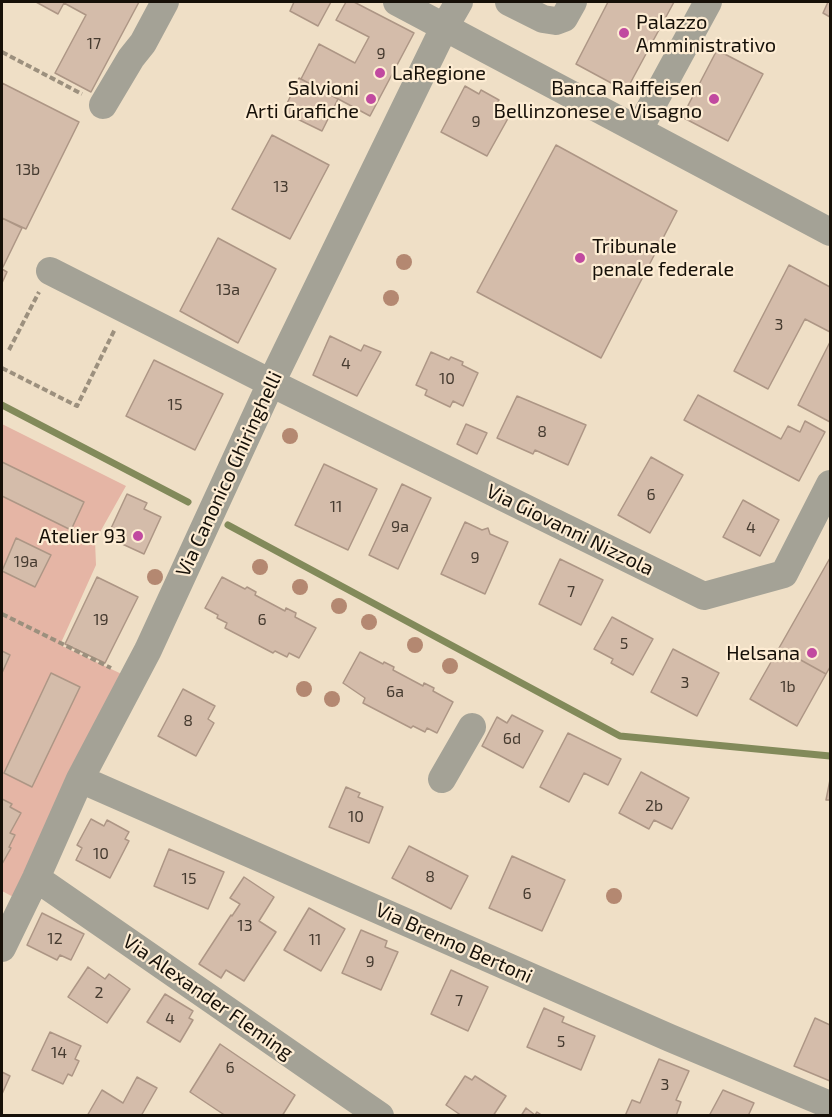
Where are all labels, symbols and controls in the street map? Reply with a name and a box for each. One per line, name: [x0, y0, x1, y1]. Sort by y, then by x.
place label: Palazzo Amministrativo: [636, 10, 776, 57]
marker: Palazzo Amministrativo: [617, 26, 631, 40]
house number: 17: [87, 34, 101, 54]
house number: 9: [376, 44, 386, 64]
place label: LaRegione: [392, 61, 486, 85]
marker: LaRegione: [373, 66, 387, 80]
place label: Salvioni Arti Grafiche: [246, 76, 359, 123]
place label: Banca Raiffeisen Bellinzonese e Visagno: [494, 76, 702, 123]
marker: Salvioni Arti Grafiche: [364, 92, 378, 106]
marker: Banca Raiffeisen Bellinzonese e Visagno: [707, 92, 721, 106]
house number: 9: [471, 112, 481, 132]
house number: 13b: [16, 160, 40, 180]
house number: 13: [273, 177, 289, 197]
place label: Tribunale penale federale: [592, 234, 734, 281]
marker: Tribunale penale federale: [573, 251, 587, 265]
house number: 13a: [216, 280, 240, 300]
house number: 3: [775, 315, 783, 335]
house number: 4: [341, 354, 351, 374]
street label: Via Canonico Ghiringhelli: [171, 367, 287, 581]
house number: 10: [439, 369, 455, 389]
house number: 15: [168, 395, 182, 415]
house number: 8: [537, 422, 547, 442]
street label: Via Giovanni Nizzola: [482, 479, 658, 581]
house number: 6: [646, 485, 656, 505]
house number: 11: [330, 497, 342, 517]
house number: 9a: [391, 517, 409, 537]
house number: 4: [746, 518, 756, 538]
place label: Atelier 93: [39, 524, 126, 548]
marker: Atelier 93: [131, 529, 145, 543]
house number: 9: [470, 548, 480, 568]
house number: 19a: [14, 552, 38, 572]
house number: 7: [567, 582, 575, 602]
house number: 19: [93, 610, 109, 630]
house number: 6: [257, 610, 267, 630]
house number: 5: [620, 634, 628, 654]
place label: Helsana: [726, 641, 800, 665]
marker: Helsana: [805, 646, 819, 660]
house number: 3: [681, 673, 689, 693]
house number: 1b: [780, 677, 796, 697]
house number: 6a: [386, 682, 404, 702]
house number: 8: [183, 711, 193, 731]
house number: 6d: [503, 729, 521, 749]
house number: 2b: [645, 796, 663, 816]
house number: 10: [348, 807, 364, 827]
house number: 10: [93, 844, 109, 864]
house number: 8: [425, 867, 435, 887]
house number: 15: [182, 869, 196, 889]
house number: 6: [522, 884, 532, 904]
street label: Via Brenno Bertoni: [372, 898, 536, 988]
house number: 13: [237, 916, 253, 936]
house number: 12: [47, 929, 63, 949]
street label: Via Alexander Fleming: [118, 929, 298, 1065]
house number: 11: [309, 930, 321, 950]
house number: 9: [365, 952, 375, 972]
house number: 2: [95, 983, 103, 1003]
house number: 7: [455, 991, 463, 1011]
house number: 4: [165, 1009, 175, 1029]
house number: 5: [557, 1032, 565, 1052]
house number: 14: [51, 1043, 67, 1063]
house number: 6: [225, 1058, 235, 1078]
house number: 3: [661, 1075, 669, 1095]

